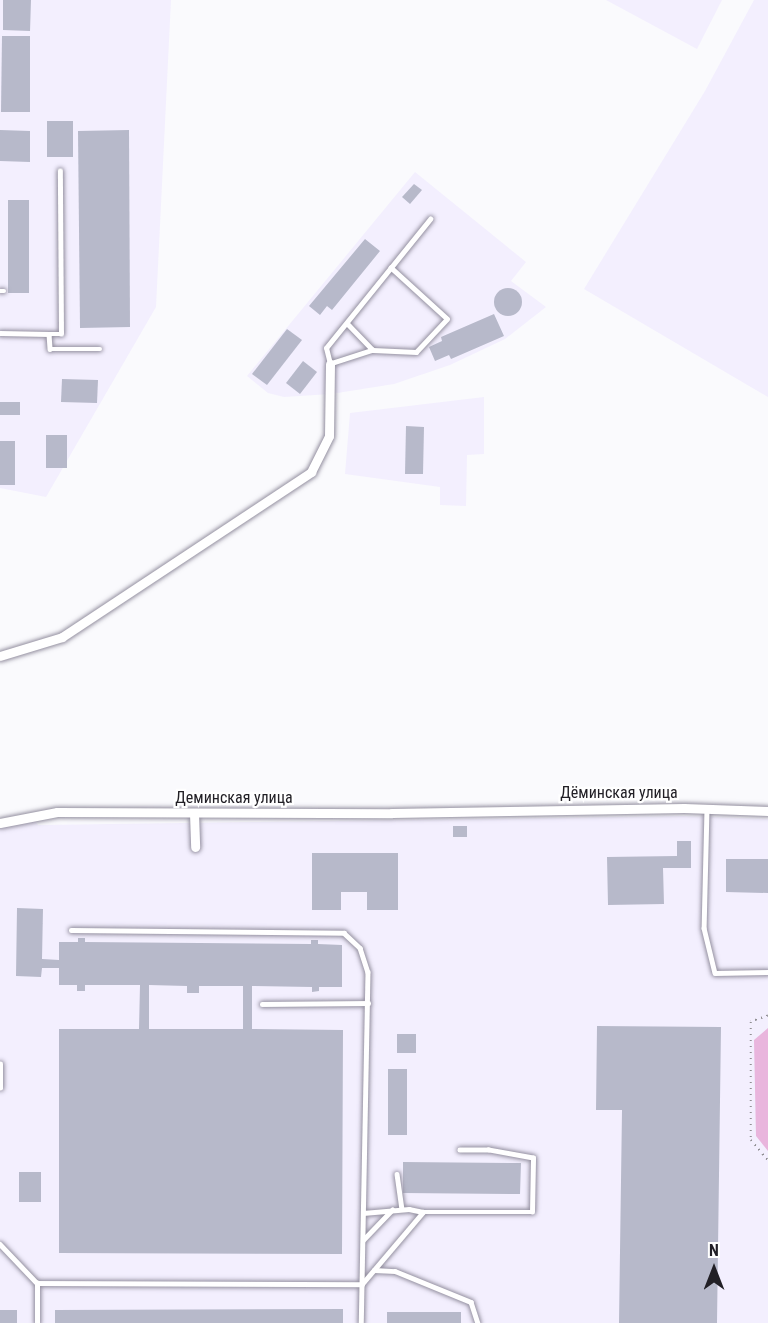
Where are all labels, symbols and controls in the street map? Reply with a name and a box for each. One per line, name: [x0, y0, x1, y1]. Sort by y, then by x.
street label: Дёминская улица: [560, 783, 678, 803]
street label: Деминская улица: [175, 788, 293, 808]
north arrow: [684, 1239, 744, 1299]
text: N: [709, 1241, 719, 1260]

